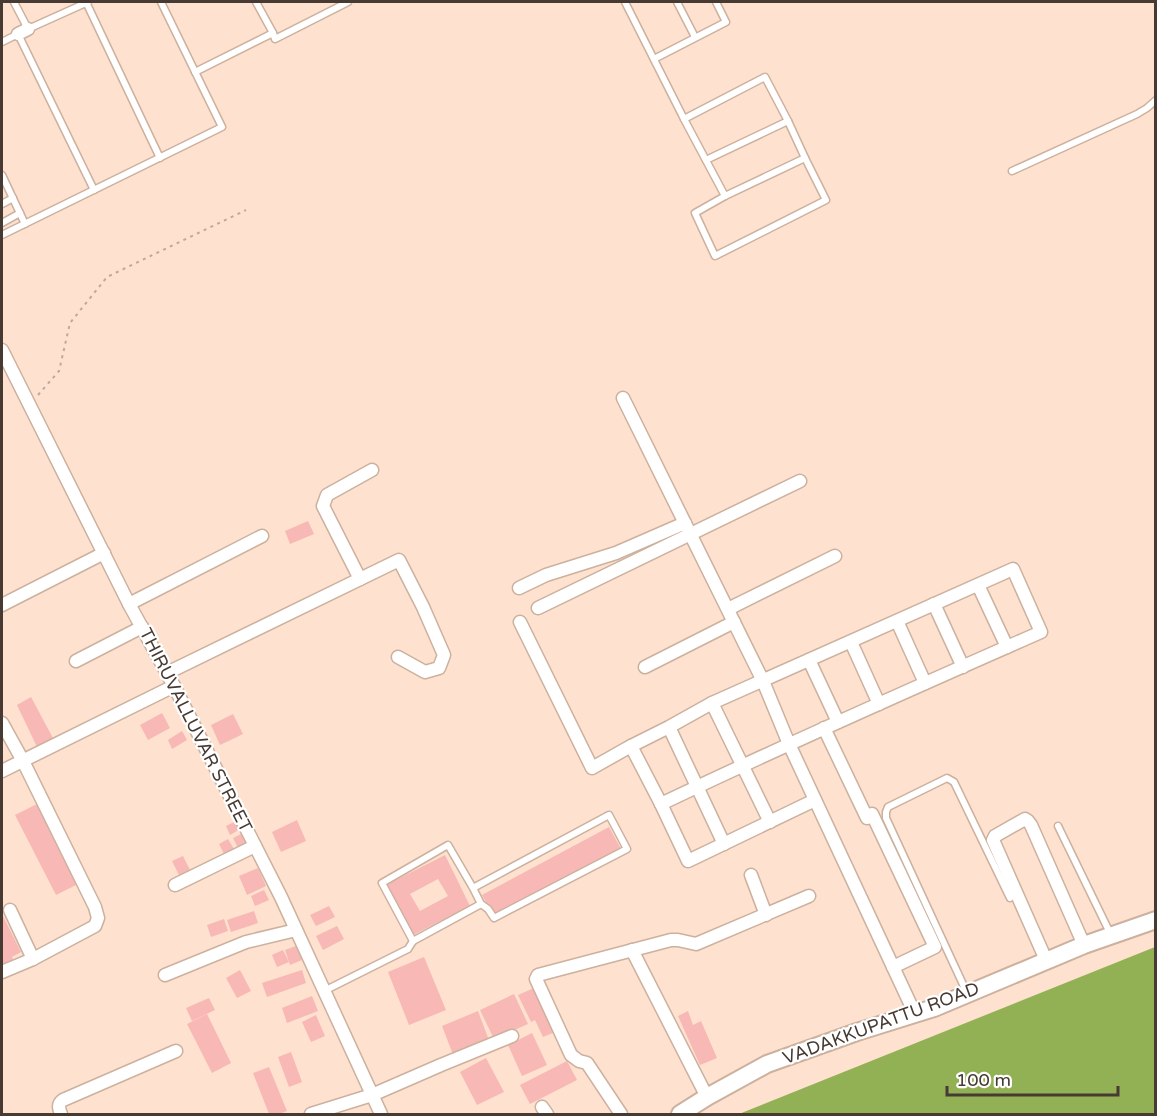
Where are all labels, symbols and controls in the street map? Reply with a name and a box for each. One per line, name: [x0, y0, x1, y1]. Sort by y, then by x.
street label: THIRUVALLUVAR STREET: [135, 624, 257, 836]
street label: VADAKKUPATTU ROAD: [780, 977, 982, 1069]
scale bar: [947, 1059, 1118, 1097]
text: 100 m: [956, 1069, 1011, 1091]

